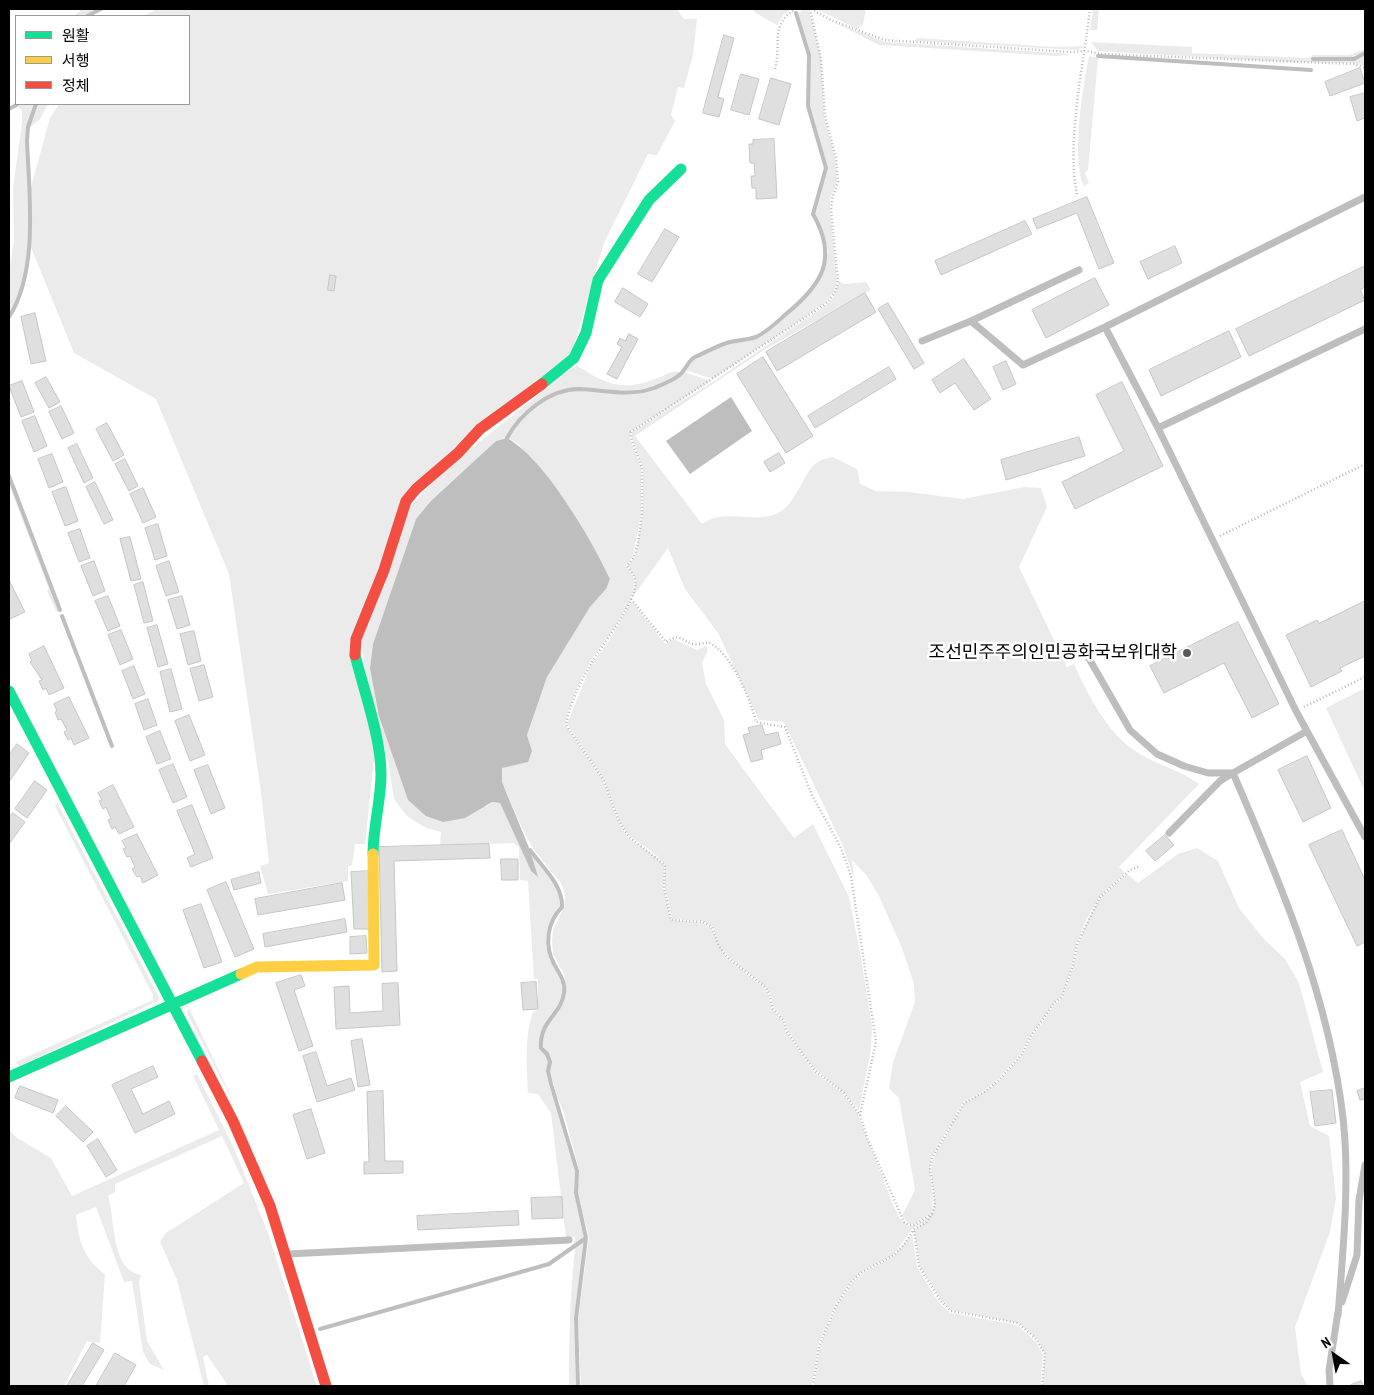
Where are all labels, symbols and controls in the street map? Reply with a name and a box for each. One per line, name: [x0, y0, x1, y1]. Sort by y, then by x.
legend: [15, 15, 190, 105]
text: 원활: [62, 26, 90, 45]
text: 서행: [62, 51, 90, 70]
text: 정체: [62, 76, 90, 95]
place label: 조선민주주의인민공화국보위대학: [929, 642, 1177, 664]
marker: 조선민주주의인민공화국보위대학: [1181, 647, 1193, 659]
north arrow: [1309, 1330, 1359, 1380]
text: N: [1318, 1333, 1334, 1352]

